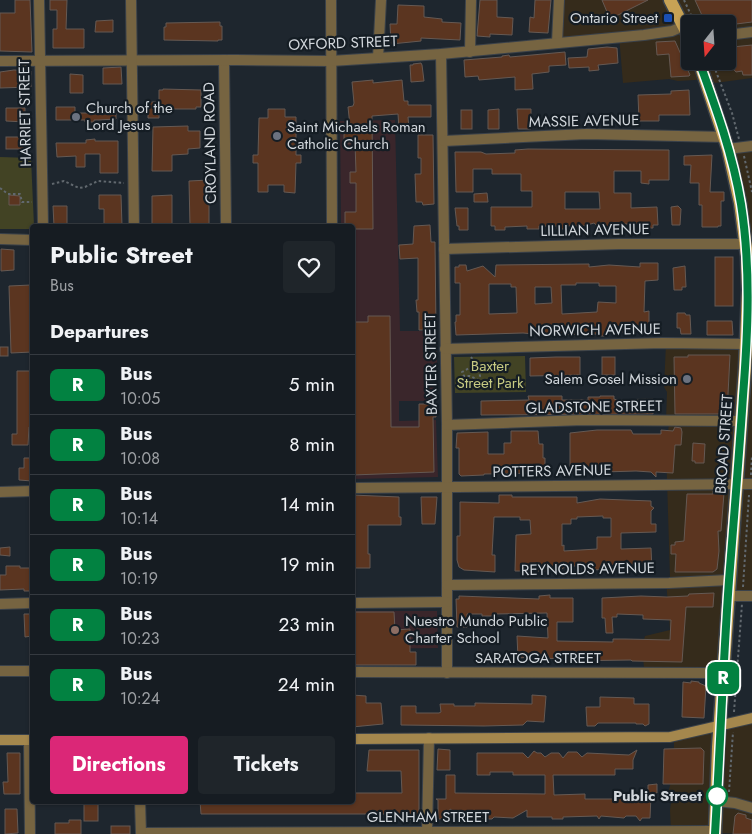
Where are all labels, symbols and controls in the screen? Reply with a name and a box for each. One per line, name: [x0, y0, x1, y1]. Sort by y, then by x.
place label: Ontario Street: [570, 7, 658, 29]
marker: Ontario Street: [662, 12, 674, 24]
north arrow: [681, 15, 736, 70]
map controls: [681, 15, 736, 70]
street label: OXFORD STREET: [288, 30, 398, 56]
street label: HARRIET STREET: [13, 59, 37, 167]
street label: CROYLAND ROAD: [198, 82, 222, 204]
place label: Church of the Lord Jesus: [86, 97, 173, 136]
street label: MASSIE AVENUE: [528, 109, 640, 133]
marker: Church of the Lord Jesus: [70, 111, 82, 123]
place label: Saint Michaels Roman Catholic Church: [287, 116, 426, 155]
marker: Saint Michaels Roman Catholic Church: [271, 130, 283, 142]
street label: LILLIAN AVENUE: [540, 218, 650, 242]
text: Public Street: [50, 237, 193, 272]
button: heart: [283, 241, 335, 293]
text: Bus: [50, 274, 74, 297]
street label: BAXTER STREET: [419, 313, 443, 415]
text: Departures: [50, 318, 149, 345]
street label: NORWICH AVENUE: [529, 318, 661, 342]
park label: Baxter Street Park: [456, 355, 524, 394]
text: Bus: [120, 360, 152, 387]
place label: Salem Gosel Mission: [545, 368, 677, 390]
text: 5 min: [289, 371, 335, 398]
text: R: [72, 372, 83, 398]
marker: Salem Gosel Mission: [681, 373, 693, 385]
text: 10:05: [120, 387, 160, 410]
street label: BROAD STREET: [710, 393, 738, 495]
street label: GLADSTONE STREET: [525, 395, 663, 419]
text: Bus: [120, 420, 152, 447]
text: 8 min: [289, 431, 335, 458]
text: R: [72, 432, 83, 458]
text: 10:08: [120, 447, 160, 470]
street label: POTTERS AVENUE: [492, 459, 612, 483]
text: Bus: [120, 480, 152, 507]
text: 14 min: [280, 491, 335, 518]
text: R: [72, 492, 83, 518]
text: 10:14: [120, 507, 158, 530]
text: Bus: [120, 540, 152, 567]
text: 19 min: [280, 551, 335, 578]
text: R: [72, 552, 83, 578]
street label: REYNOLDS AVENUE: [521, 557, 655, 581]
text: 10:19: [120, 567, 158, 590]
text: Bus: [120, 600, 152, 627]
place label: Nuestro Mundo Public Charter School: [405, 610, 548, 649]
text: 23 min: [278, 611, 335, 638]
text: R: [72, 612, 83, 638]
marker: Nuestro Mundo Public Charter School: [389, 624, 401, 636]
text: 10:23: [120, 627, 159, 650]
street label: SARATOGA STREET: [475, 647, 601, 669]
text: Bus: [120, 660, 152, 687]
line badge: R: [707, 662, 739, 694]
text: R: [717, 665, 729, 691]
text: 24 min: [278, 671, 335, 698]
text: R: [72, 672, 83, 698]
text: 10:24: [120, 687, 160, 710]
button: Directions: [50, 736, 188, 794]
button: Tickets: [198, 736, 335, 794]
place label: Public Street: [613, 785, 702, 807]
marker: Public Street: [706, 785, 728, 807]
street label: GLENHAM STREET: [367, 806, 489, 828]

